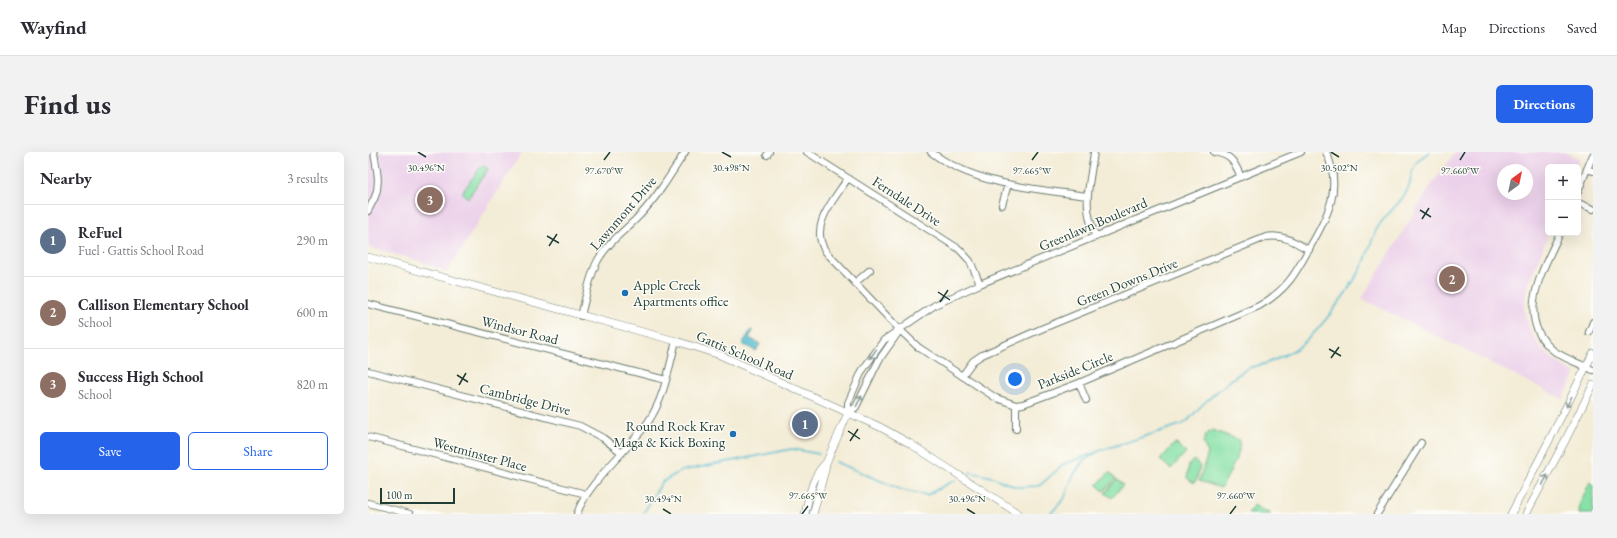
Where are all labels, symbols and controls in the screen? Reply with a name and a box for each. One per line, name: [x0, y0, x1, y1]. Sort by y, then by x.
text: Wayfind: [20, 15, 87, 40]
text: Map: [1441, 19, 1467, 37]
text: Directions: [1489, 19, 1545, 37]
text: Saved: [1567, 19, 1597, 37]
button: Directions: [1496, 85, 1593, 123]
text: Find us: [24, 86, 111, 122]
text: 30.496°N: [407, 161, 445, 174]
text: 30.498°N: [712, 161, 750, 174]
text: 30.502°N: [1320, 161, 1358, 174]
text: 97.670°W: [585, 164, 624, 177]
text: 97.665°W: [1013, 164, 1052, 177]
text: 97.660°W: [1441, 164, 1480, 177]
north arrow: [1497, 164, 1533, 200]
map controls: [1545, 164, 1581, 236]
button: +: [1545, 164, 1581, 200]
text: Nearby: [40, 167, 92, 189]
text: 3 results: [287, 170, 328, 187]
street label: Lawnmont Drive: [586, 172, 661, 254]
street label: Ferndale Drive: [869, 172, 945, 230]
pin: 3: [417, 185, 443, 215]
street label: Greenlawn Boulevard: [1036, 193, 1151, 255]
button: −: [1545, 200, 1581, 236]
text: ReFuel: [78, 223, 122, 242]
text: 1: [50, 232, 56, 249]
text: 290 m: [297, 232, 328, 249]
text: Fuel · Gattis School Road: [78, 242, 204, 259]
street label: Green Downs Drive: [1074, 253, 1181, 310]
pin: 2: [1439, 264, 1465, 294]
place label: Apple Creek Apartments office: [632, 276, 729, 310]
marker: Apple Creek Apartments office: [620, 288, 630, 298]
text: Callison Elementary School: [78, 295, 249, 314]
text: 2: [50, 304, 56, 321]
text: 600 m: [297, 304, 328, 321]
street label: Windsor Road: [480, 312, 561, 348]
text: School: [78, 314, 112, 331]
street label: Gattis School Road: [694, 326, 797, 384]
street label: Parkside Circle: [1035, 347, 1116, 393]
one-way arrow: [869, 348, 877, 359]
text: Success High School: [78, 367, 204, 386]
your location: [1005, 369, 1025, 389]
text: 3: [50, 376, 56, 393]
text: 820 m: [297, 376, 328, 393]
street label: Cambridge Drive: [478, 379, 573, 419]
text: School: [78, 386, 112, 403]
one-way arrow: [856, 395, 863, 407]
one-way arrow: [1565, 395, 1572, 407]
pin: 1: [792, 409, 818, 439]
place label: Round Rock Krav Maga & Kick Boxing: [614, 417, 726, 451]
marker: Round Rock Krav Maga & Kick Boxing: [728, 429, 738, 439]
button: Save: [40, 432, 180, 470]
button: Share: [188, 432, 328, 470]
street label: Westminster Place: [431, 433, 530, 475]
one-way arrow: [1542, 474, 1549, 486]
scale bar: [380, 486, 455, 505]
text: 100 m: [386, 488, 413, 502]
text: 97.665°W: [789, 489, 828, 502]
text: 97.660°W: [1217, 489, 1256, 502]
text: 30.494°N: [644, 492, 682, 505]
text: 30.496°N: [948, 492, 986, 505]

